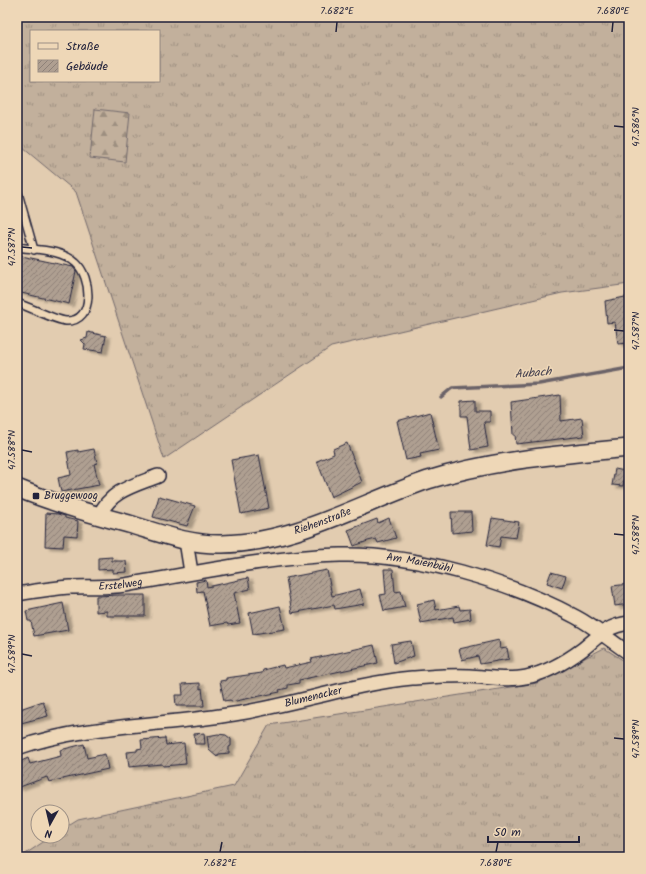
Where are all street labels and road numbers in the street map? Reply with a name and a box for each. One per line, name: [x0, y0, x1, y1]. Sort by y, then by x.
street label: Riehenstraße: [292, 503, 354, 540]
street label: Am Maienbühl: [385, 548, 455, 578]
street label: Erstelweg: [98, 573, 144, 596]
street label: Blumenacker: [283, 681, 345, 713]

